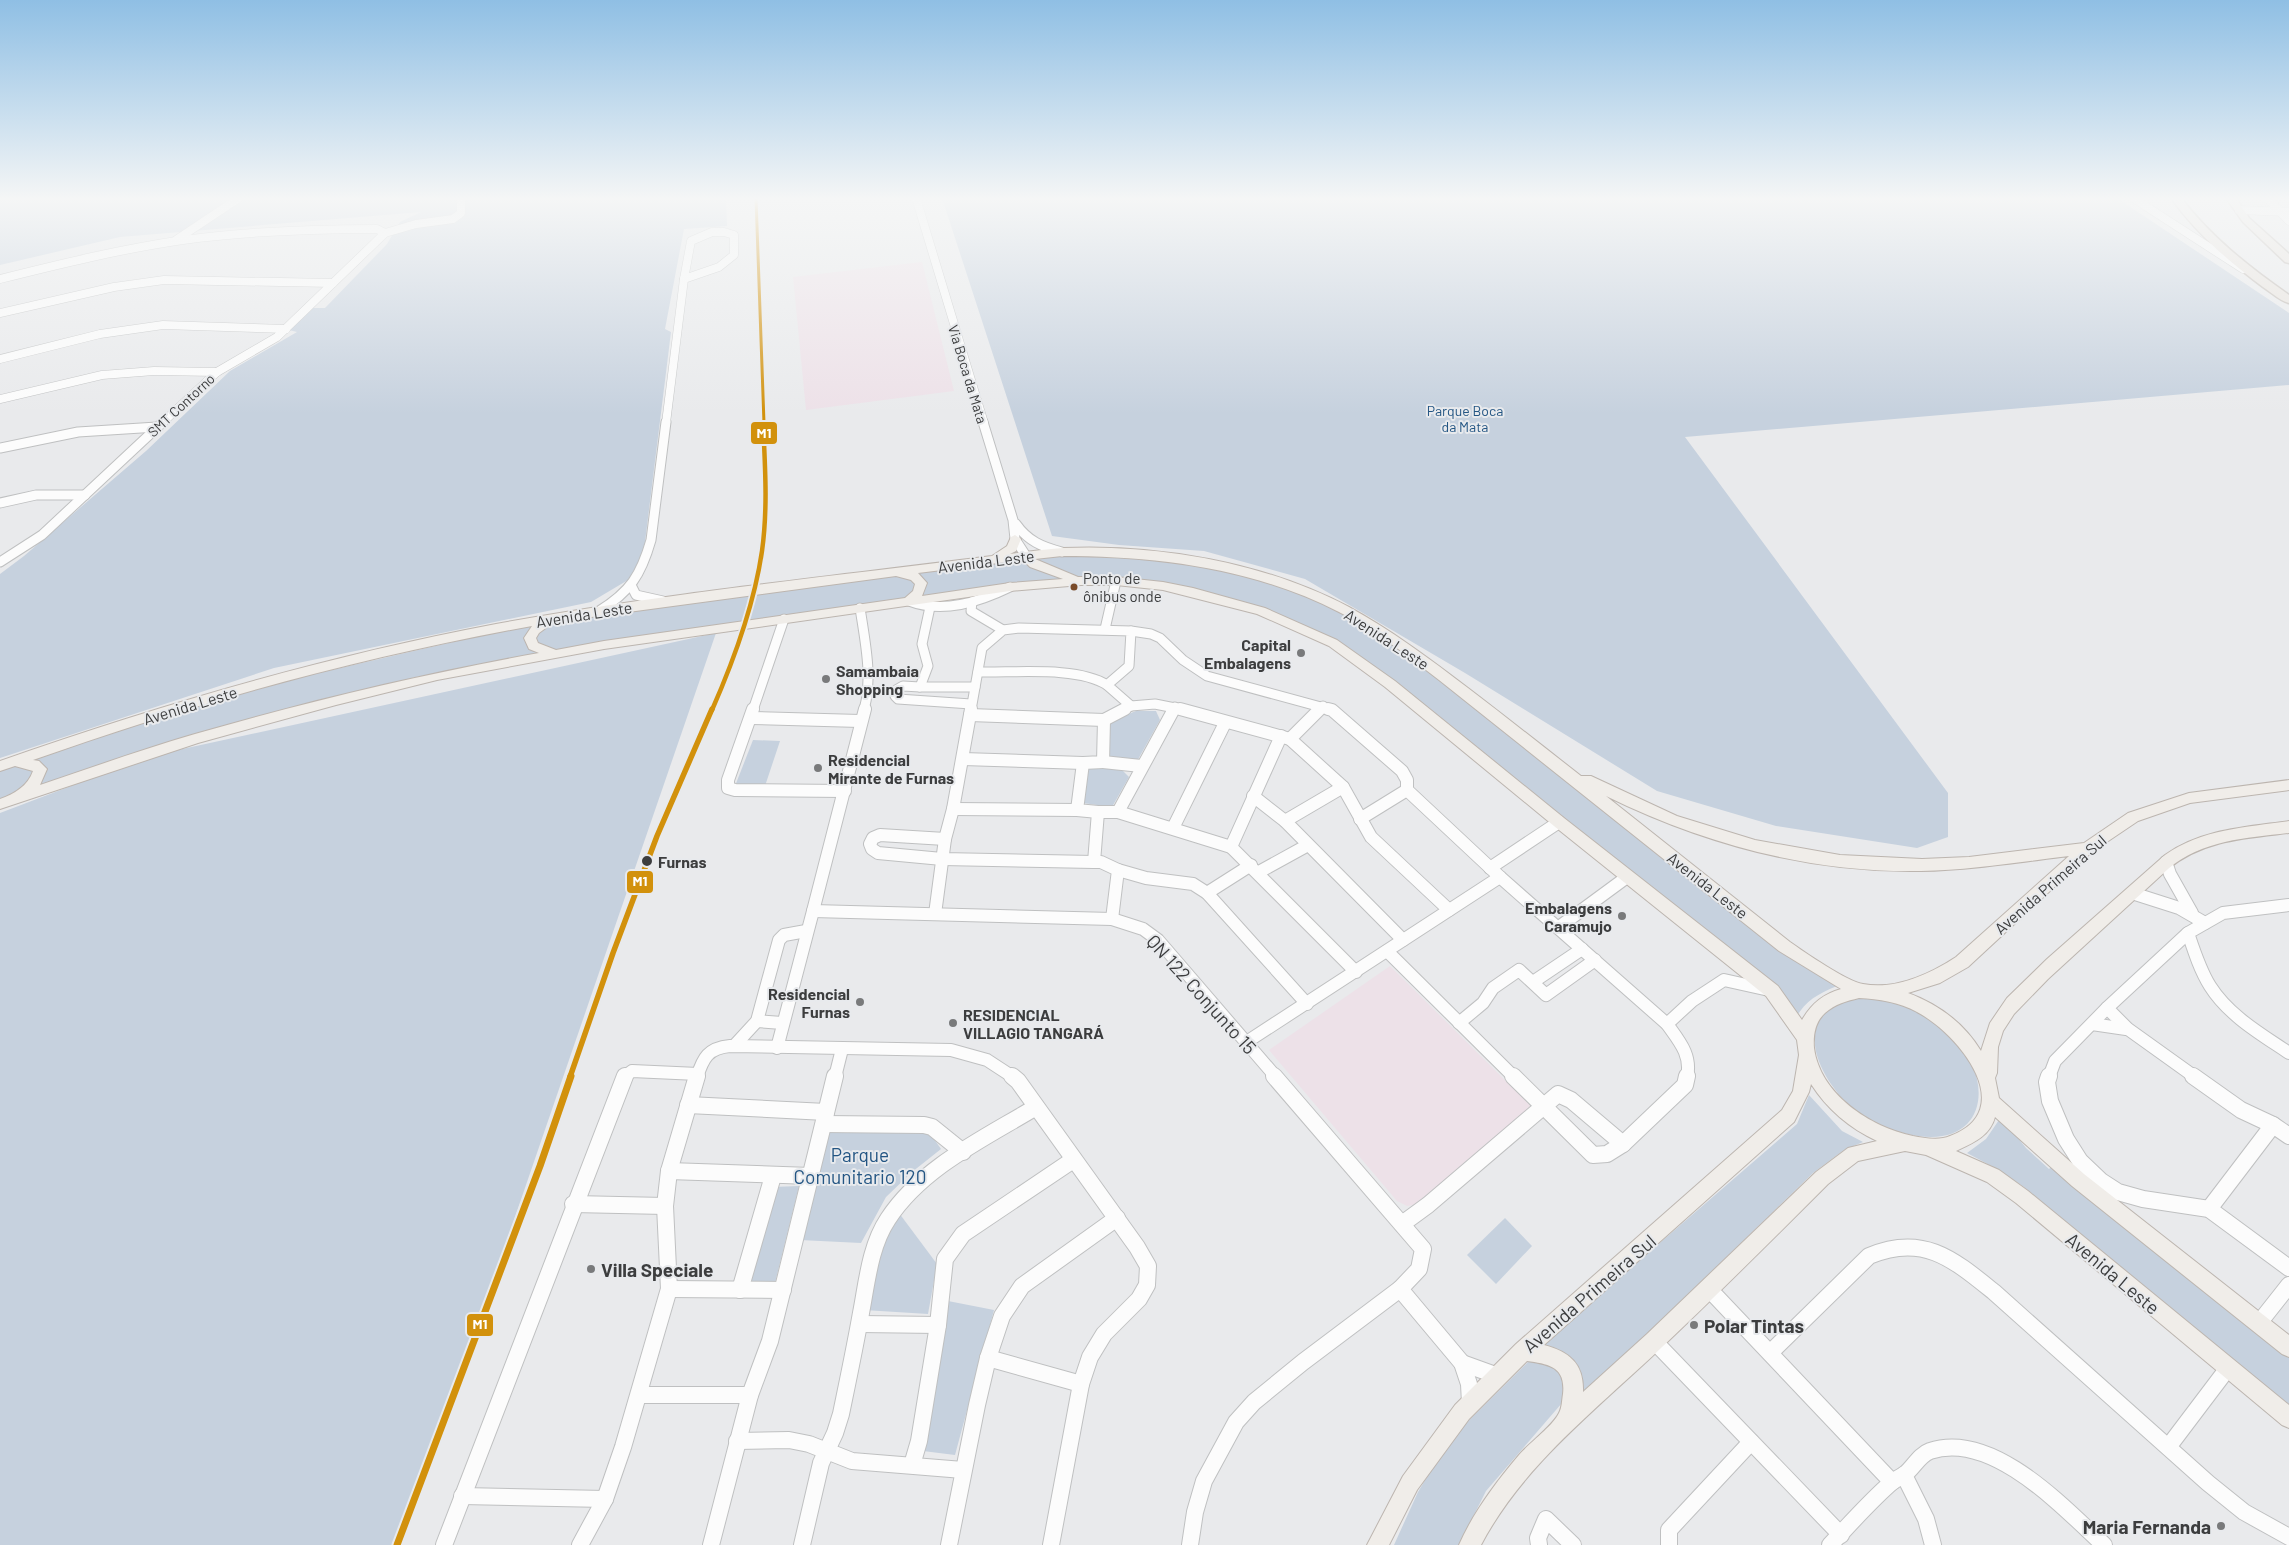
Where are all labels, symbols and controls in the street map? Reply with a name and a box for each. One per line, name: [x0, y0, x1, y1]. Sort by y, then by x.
street label: Via Boca da Mata: [945, 323, 991, 425]
street label: SMT Contorno: [144, 370, 218, 440]
park label: Parque Boca da Mata: [1427, 402, 1503, 435]
line badge: M1: [750, 421, 778, 445]
text: M1: [757, 424, 772, 441]
street label: Avenida Leste: [937, 546, 1035, 576]
place label: Ponto de ônibus onde: [1083, 569, 1162, 605]
marker: Ponto de ônibus onde: [1069, 582, 1079, 592]
street label: Avenida Leste: [535, 597, 633, 631]
street label: Avenida Leste: [1341, 605, 1433, 673]
place label: Capital Embalagens: [1204, 635, 1291, 672]
marker: Capital Embalagens: [1295, 647, 1307, 659]
place label: Samambaia Shopping: [836, 661, 919, 698]
marker: Samambaia Shopping: [820, 673, 832, 685]
street label: Avenida Leste: [141, 682, 239, 728]
place label: Residencial Mirante de Furnas: [828, 750, 954, 787]
marker: Residencial Mirante de Furnas: [812, 762, 824, 774]
street label: Avenida Primeira Sul: [1990, 830, 2110, 938]
street label: Avenida Leste: [1664, 848, 1752, 922]
place label: Furnas: [658, 852, 706, 871]
marker: Furnas: [640, 854, 654, 868]
line badge: M1: [626, 870, 654, 894]
text: M1: [633, 872, 648, 889]
place label: Embalagens Caramujo: [1525, 898, 1612, 935]
marker: Embalagens Caramujo: [1616, 910, 1628, 922]
street label: QN 122 Conjunto 15: [1142, 930, 1262, 1058]
place label: Residencial Furnas: [768, 984, 850, 1021]
marker: Residencial Furnas: [854, 996, 866, 1008]
place label: RESIDENCIAL VILLAGIO TANGARÁ: [963, 1005, 1104, 1042]
marker: RESIDENCIAL VILLAGIO TANGARÁ: [947, 1017, 959, 1029]
park label: Parque Comunitario 120: [794, 1143, 926, 1188]
street label: Avenida Leste: [2061, 1227, 2165, 1319]
street label: Avenida Primeira Sul: [1518, 1229, 1660, 1357]
place label: Villa Speciale: [601, 1258, 713, 1281]
marker: Villa Speciale: [585, 1263, 597, 1275]
line badge: M1: [466, 1313, 494, 1337]
place label: Polar Tintas: [1704, 1314, 1804, 1337]
text: M1: [473, 1315, 488, 1332]
marker: Polar Tintas: [1688, 1319, 1700, 1331]
place label: Maria Fernanda: [2083, 1515, 2211, 1538]
marker: Maria Fernanda: [2215, 1520, 2227, 1532]

